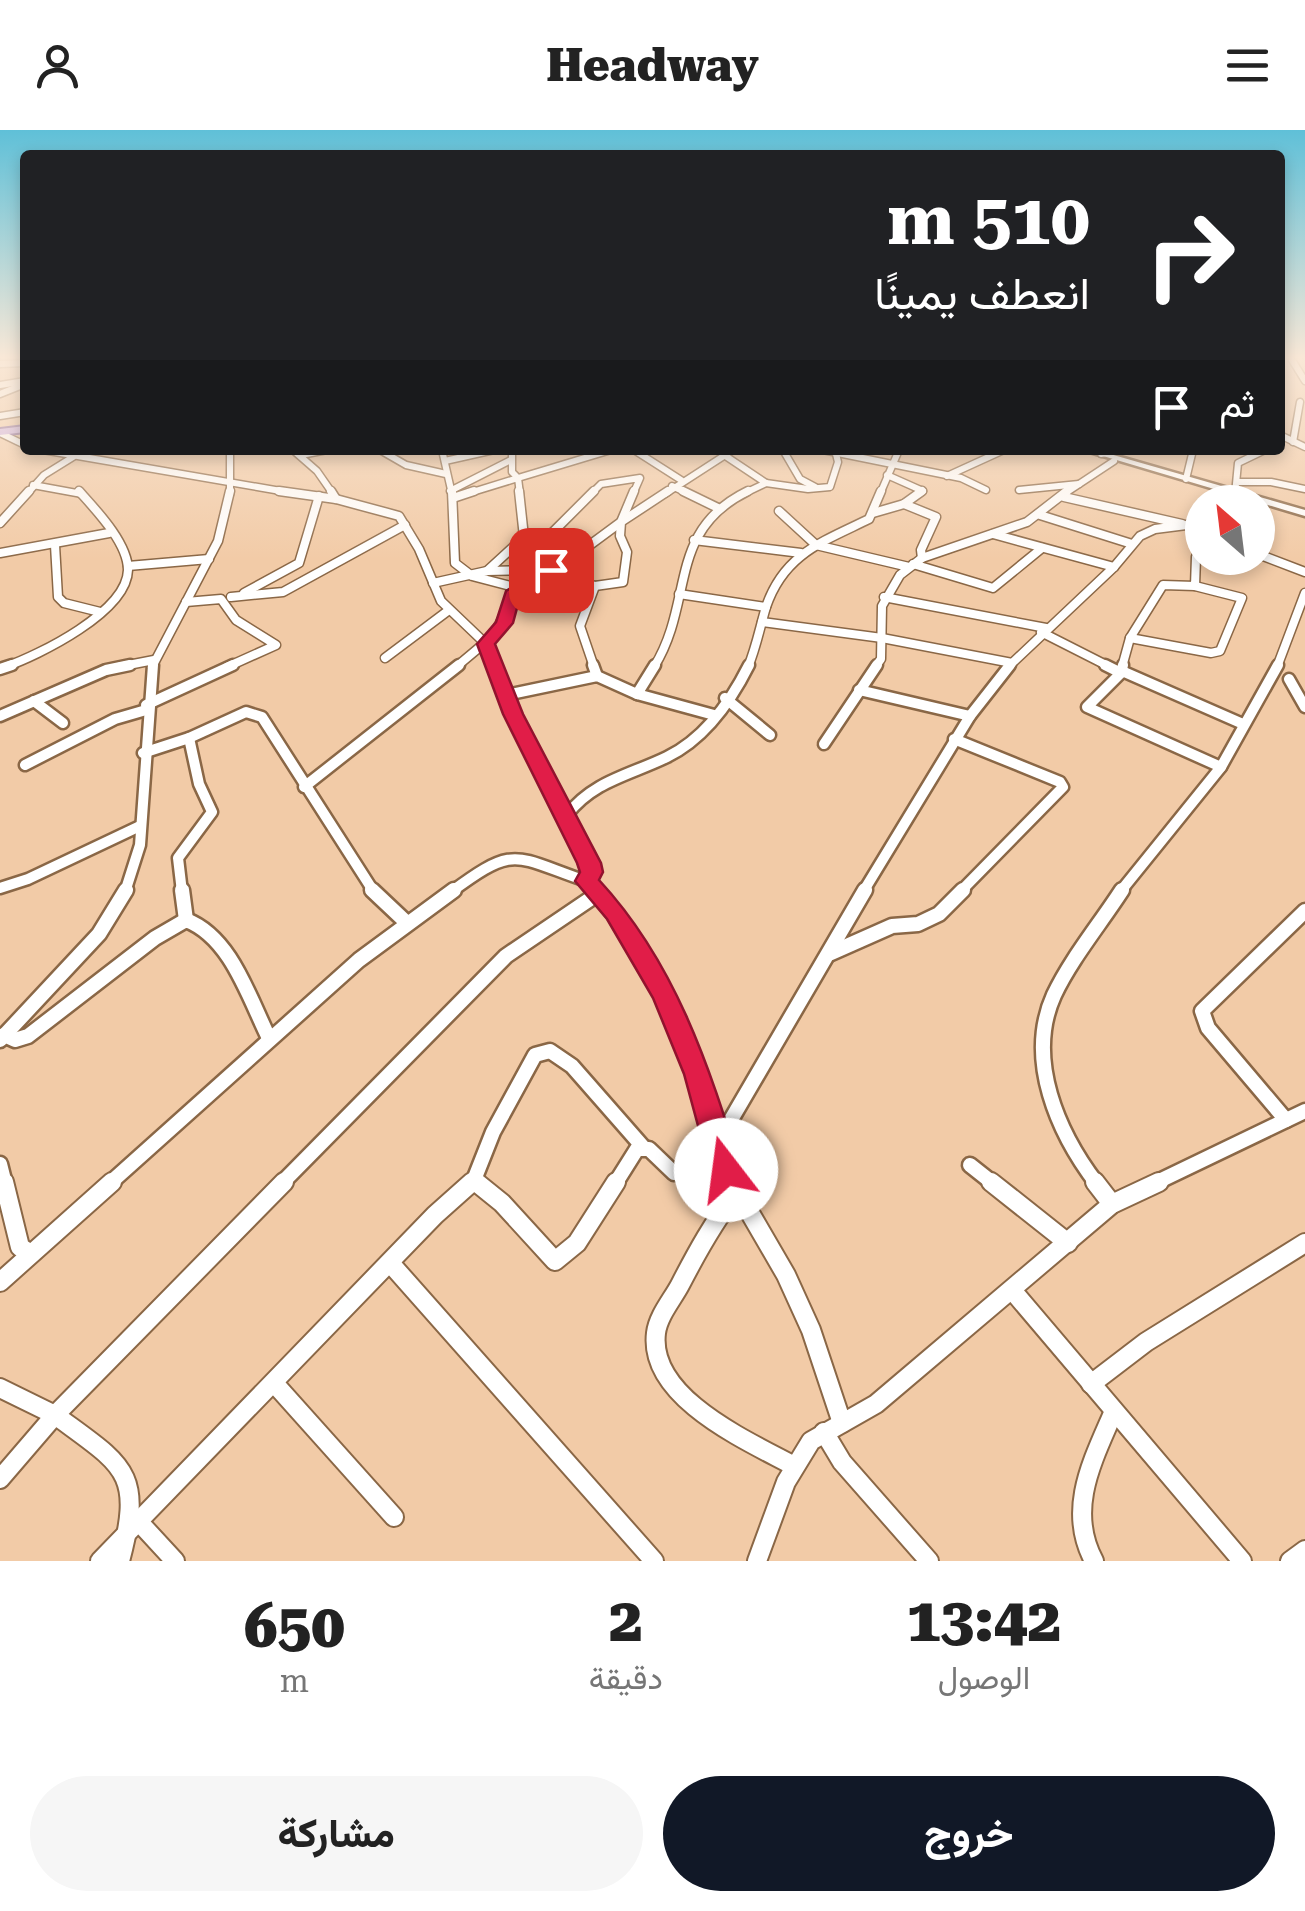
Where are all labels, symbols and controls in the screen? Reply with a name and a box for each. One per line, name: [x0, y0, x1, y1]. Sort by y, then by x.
icon: person: [30, 38, 85, 93]
icon: menu: [1220, 38, 1275, 93]
text: Headway: [546, 39, 759, 92]
text: 510 m: [887, 179, 1090, 261]
icon: right: [1125, 190, 1255, 320]
text: انعطف يمينًا: [874, 267, 1090, 320]
icon: arrive: [1144, 380, 1199, 435]
text: ثم: [1219, 382, 1255, 426]
north arrow: [1185, 485, 1275, 575]
map controls: [1185, 485, 1275, 575]
pin: [509, 528, 594, 613]
icon: arrive: [524, 543, 579, 598]
position arrow: [674, 1118, 778, 1222]
text: 2: [609, 1585, 643, 1656]
text: 13:42: [907, 1585, 1061, 1656]
text: 650: [244, 1591, 345, 1662]
text: دقيقة: [589, 1659, 663, 1697]
text: الوصول: [938, 1659, 1030, 1697]
text: m: [280, 1662, 309, 1700]
button: مشاركة: [30, 1776, 643, 1891]
button: خروج: [663, 1776, 1275, 1891]

